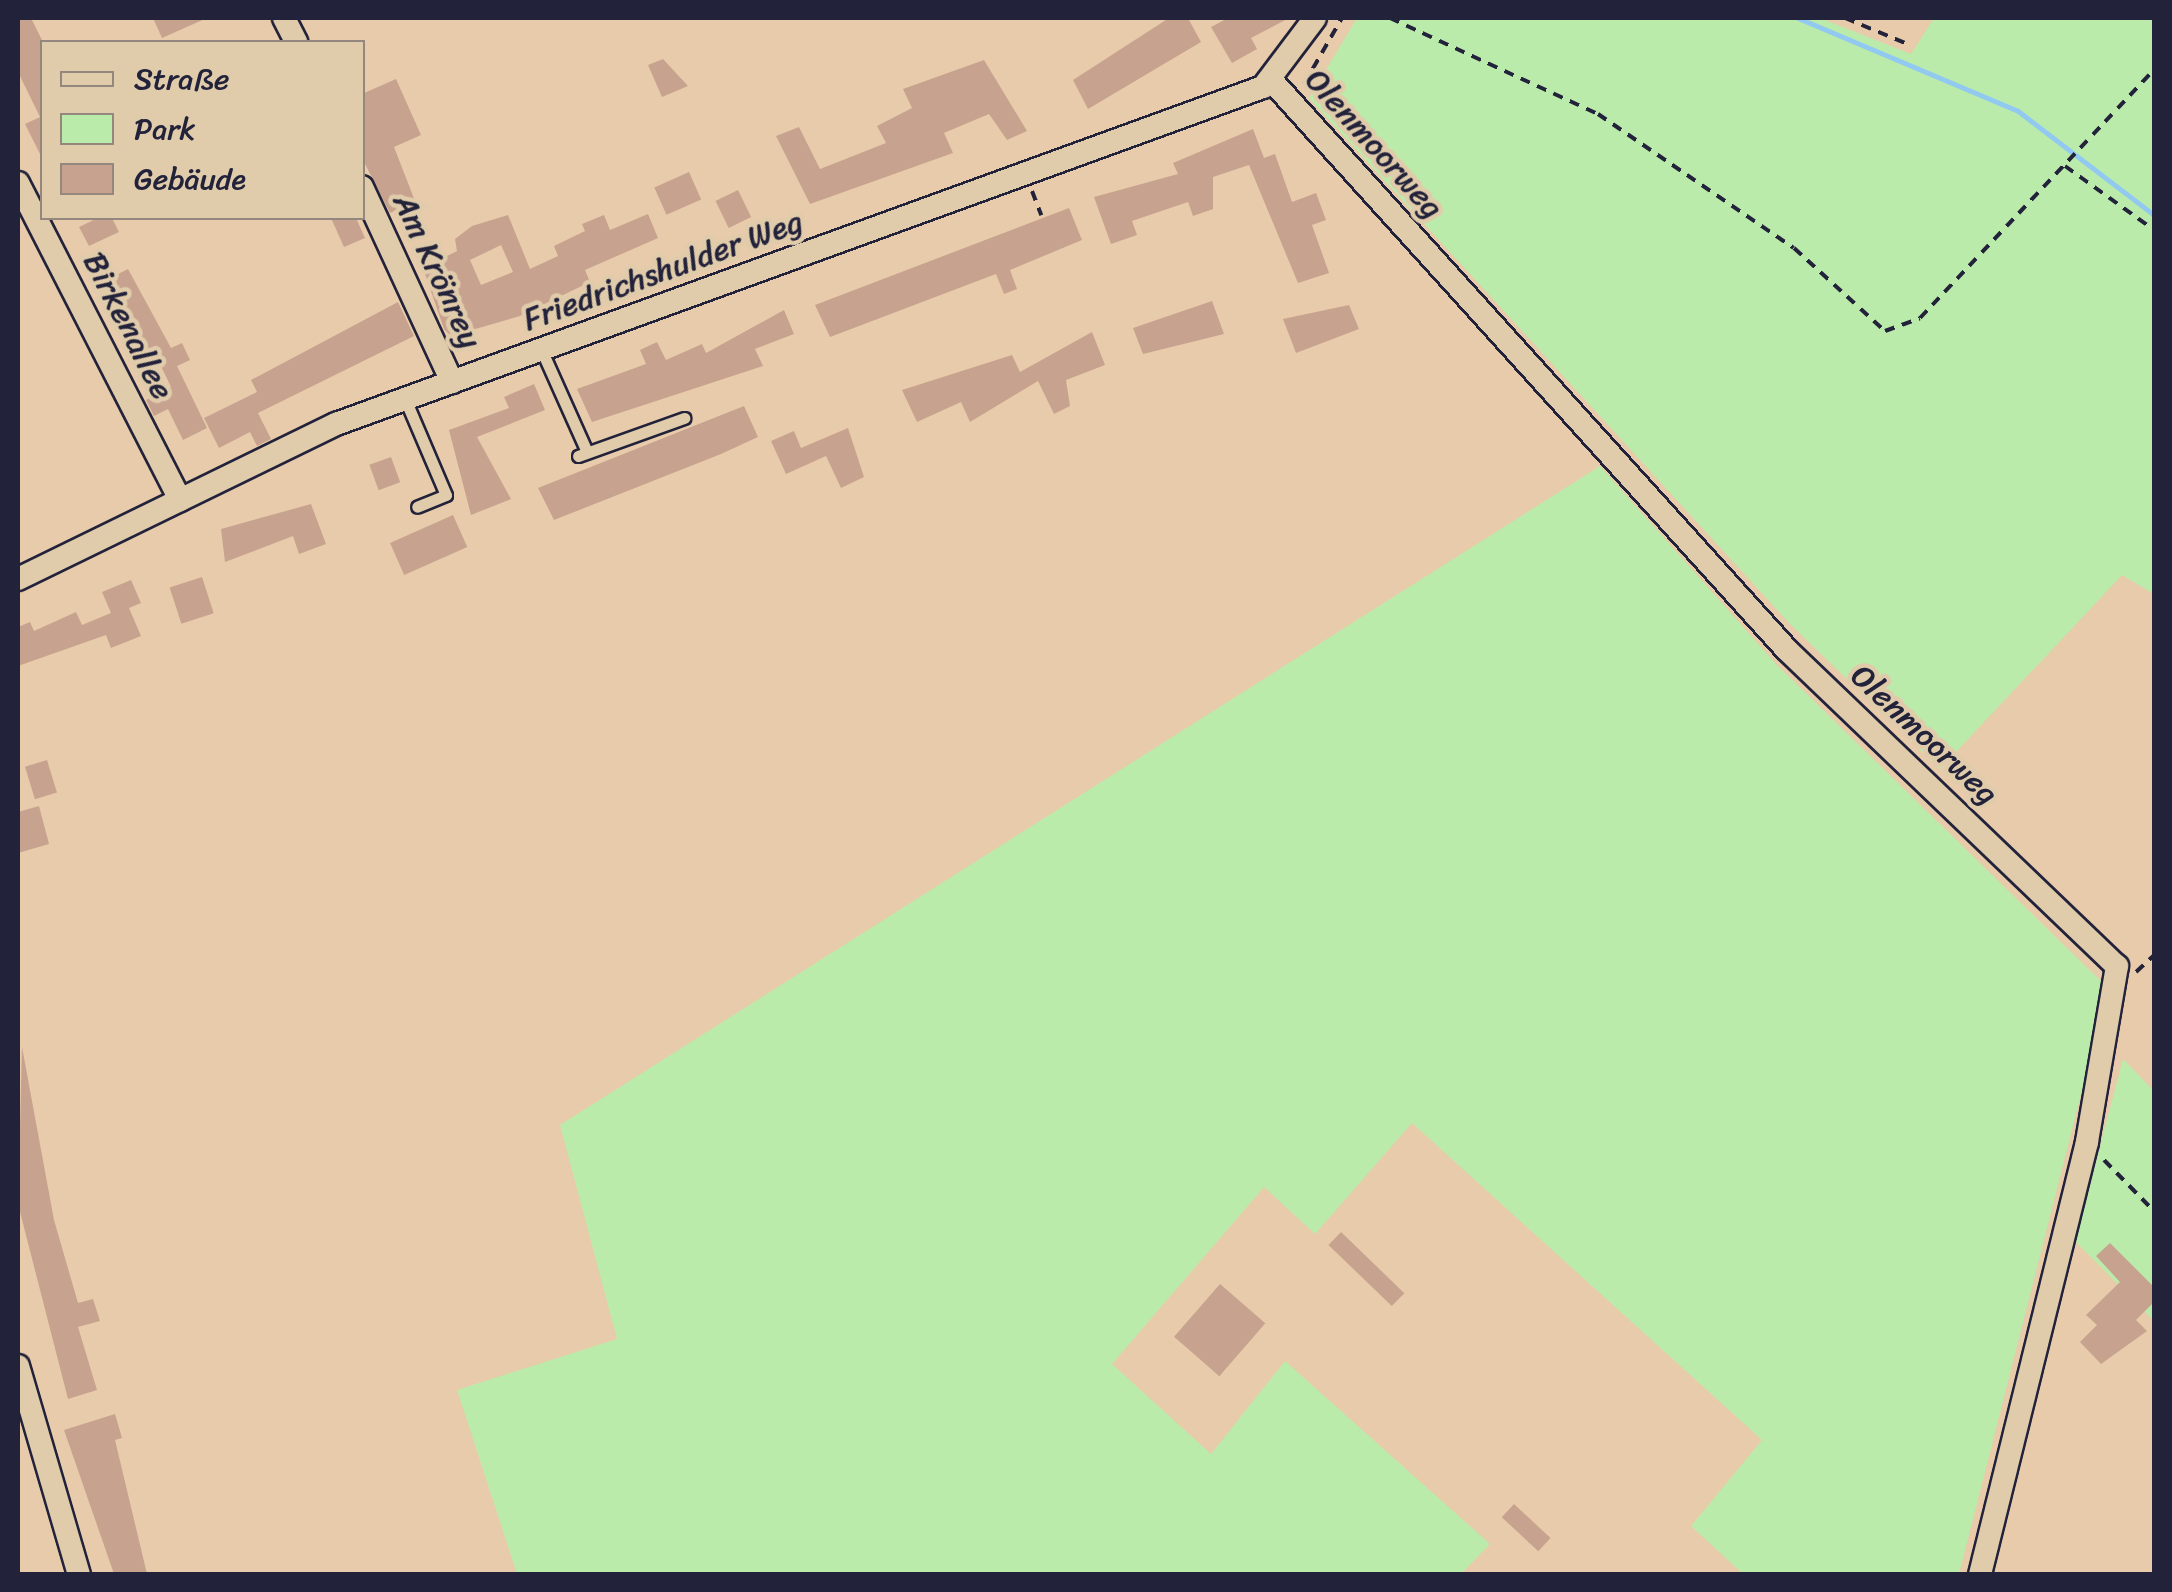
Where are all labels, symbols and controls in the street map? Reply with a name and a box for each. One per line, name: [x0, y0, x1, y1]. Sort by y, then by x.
legend: [40, 40, 365, 220]
text: Straße: [134, 52, 229, 106]
street label: Olenmoorweg: [1297, 61, 1451, 227]
text: Park: [134, 102, 196, 156]
text: Gebäude: [134, 152, 246, 206]
street label: Am Krönrey: [384, 188, 490, 354]
street label: Friedrichshulder Weg: [518, 202, 808, 340]
street label: Birkenallee: [75, 246, 181, 406]
street label: Olenmoorweg: [1842, 657, 2006, 813]

